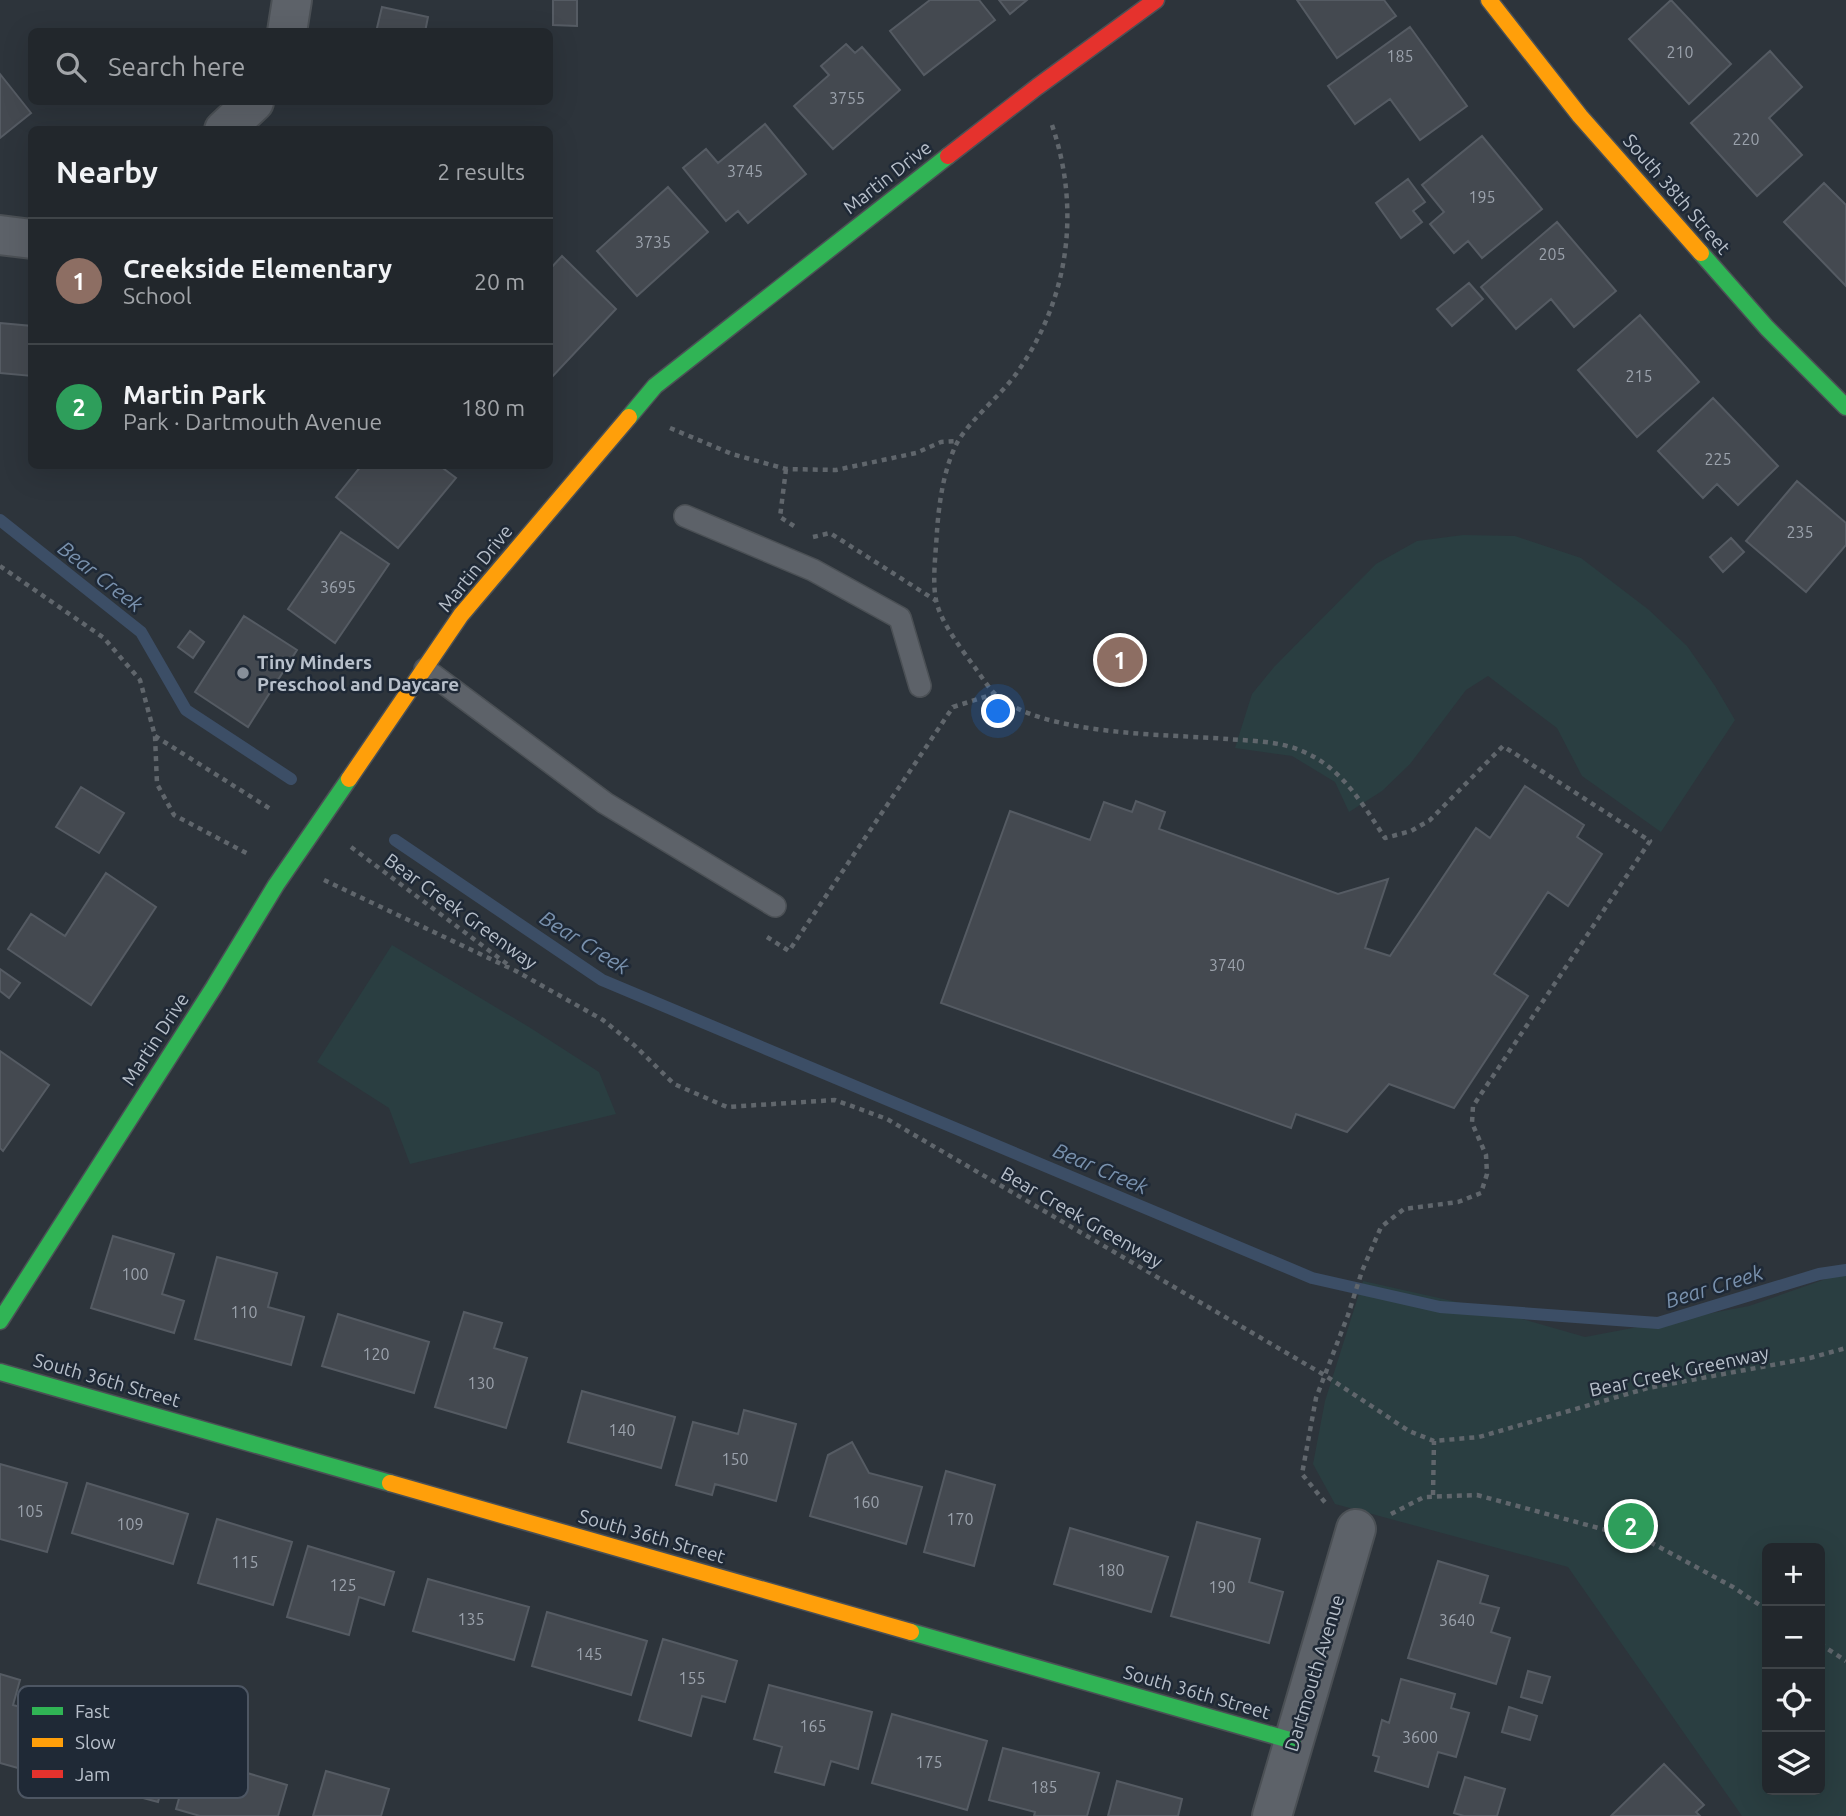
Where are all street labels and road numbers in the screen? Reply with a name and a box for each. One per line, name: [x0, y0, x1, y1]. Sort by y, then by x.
street label: South 38th Street: [1619, 130, 1735, 259]
street label: Martin Drive: [839, 136, 935, 218]
street label: Martin Drive: [433, 520, 517, 616]
street label: Bear Creek Greenway: [381, 848, 541, 974]
street label: Martin Drive: [117, 989, 193, 1089]
street label: Bear Creek Greenway: [997, 1162, 1167, 1272]
street label: Bear Creek Greenway: [1587, 1341, 1771, 1401]
street label: South 36th Street: [31, 1349, 183, 1412]
street label: South 36th Street: [576, 1505, 728, 1568]
street label: Dartmouth Avenue: [1280, 1592, 1348, 1754]
street label: South 36th Street: [1121, 1661, 1273, 1724]

